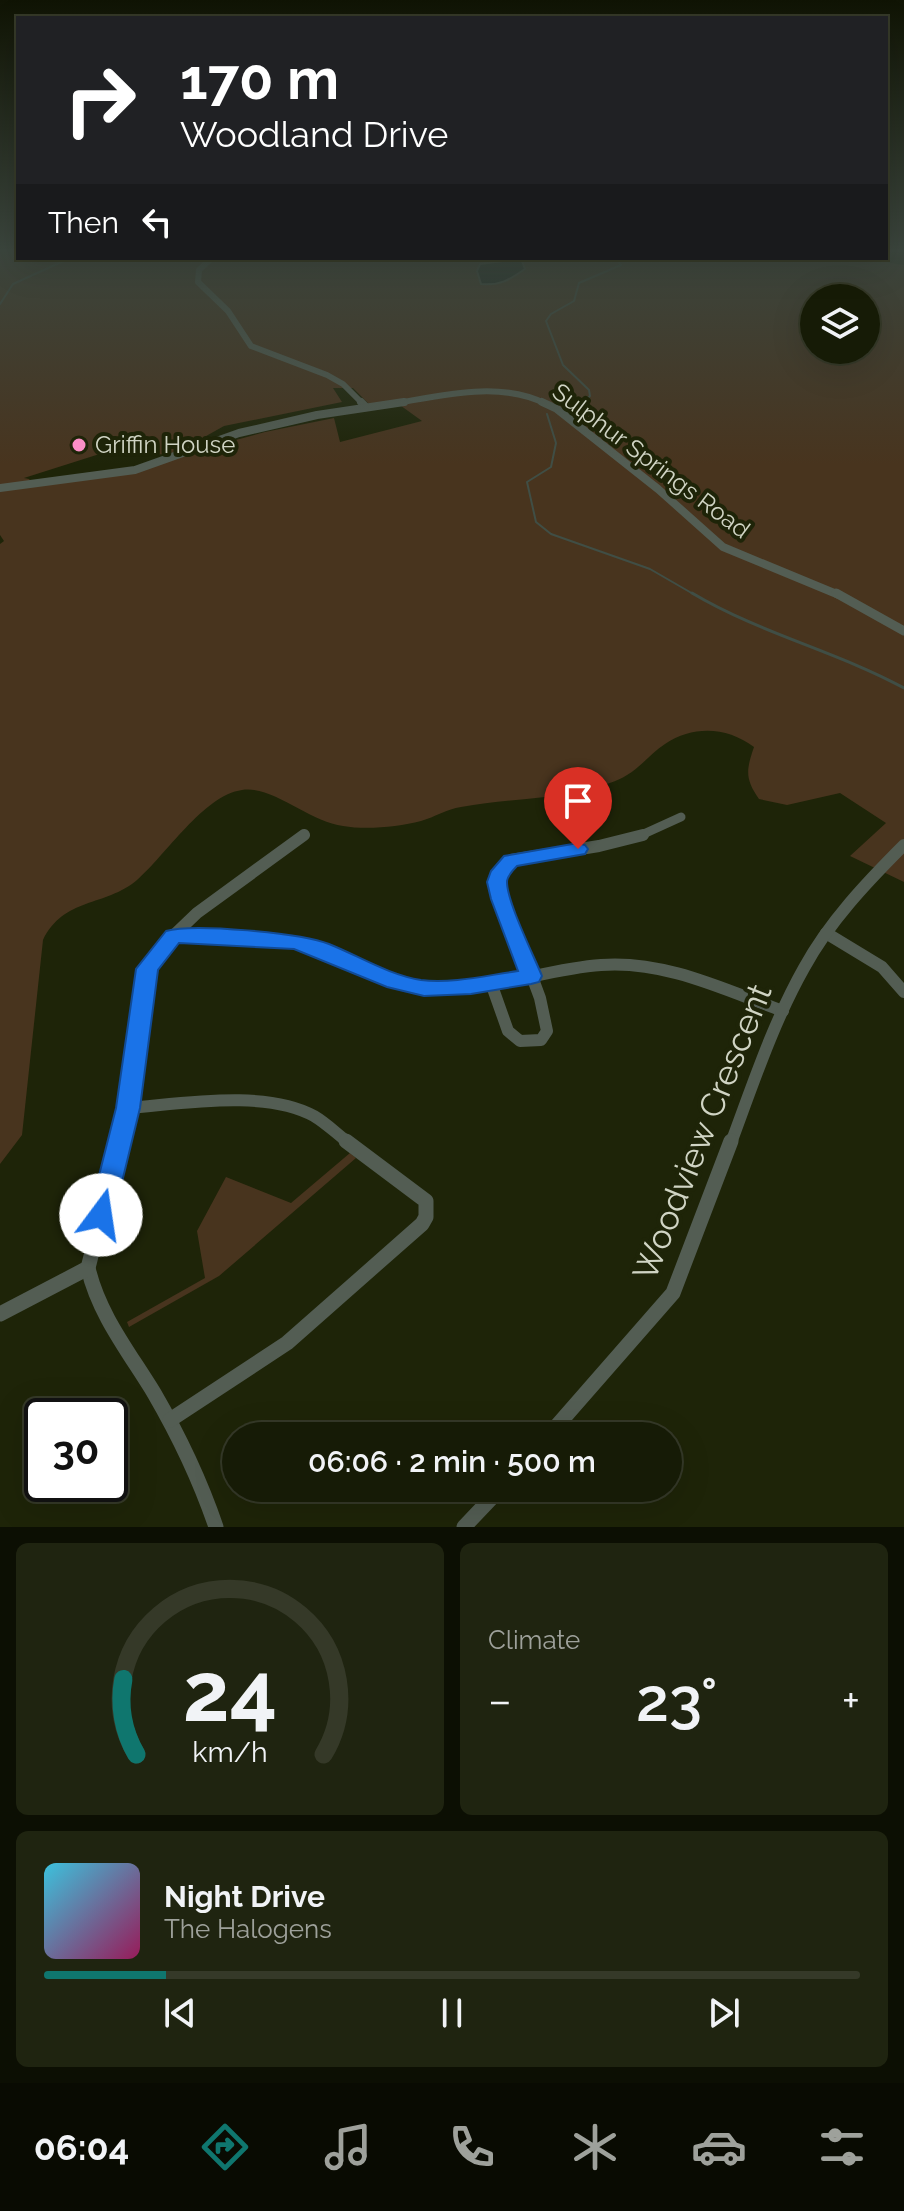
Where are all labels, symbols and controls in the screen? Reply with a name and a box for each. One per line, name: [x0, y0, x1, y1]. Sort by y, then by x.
text: 170 m: [180, 46, 339, 112]
icon: right: [48, 48, 152, 152]
text: Woodland Drive: [180, 113, 448, 155]
icon: left: [135, 200, 179, 244]
text: Then: [48, 205, 119, 240]
map controls: [800, 284, 880, 364]
button: layers: [800, 284, 880, 364]
street label: Sulphur Springs Road: [547, 377, 756, 544]
place label: Griffin House: [95, 430, 235, 459]
marker: Griffin House: [70, 436, 88, 454]
pin: [544, 767, 612, 849]
icon: arrive: [556, 779, 600, 823]
street label: Woodview Crescent: [624, 978, 780, 1286]
position arrow: [59, 1173, 143, 1257]
speed limit sign: 30: [24, 1398, 128, 1502]
text: 06:06 · 2 min · 500 m: [308, 1444, 596, 1479]
text: Climate: [488, 1625, 580, 1655]
text: 24: [183, 1643, 277, 1740]
text: 23°: [636, 1665, 717, 1735]
text: −: [488, 1675, 512, 1726]
text: +: [842, 1675, 860, 1726]
text: km/h: [192, 1735, 268, 1769]
text: Night Drive: [164, 1879, 325, 1914]
text: The Halogens: [164, 1914, 332, 1944]
icon: previous: [158, 1991, 202, 2035]
icon: pause: [430, 1991, 474, 2035]
icon: next: [702, 1991, 746, 2035]
icon: directions: [197, 2119, 253, 2175]
icon: music: [320, 2119, 376, 2175]
icon: phone: [444, 2119, 500, 2175]
icon: climate: [567, 2119, 623, 2175]
icon: car: [691, 2119, 747, 2175]
icon: filters: [814, 2119, 870, 2175]
text: 06:04: [34, 2126, 129, 2168]

